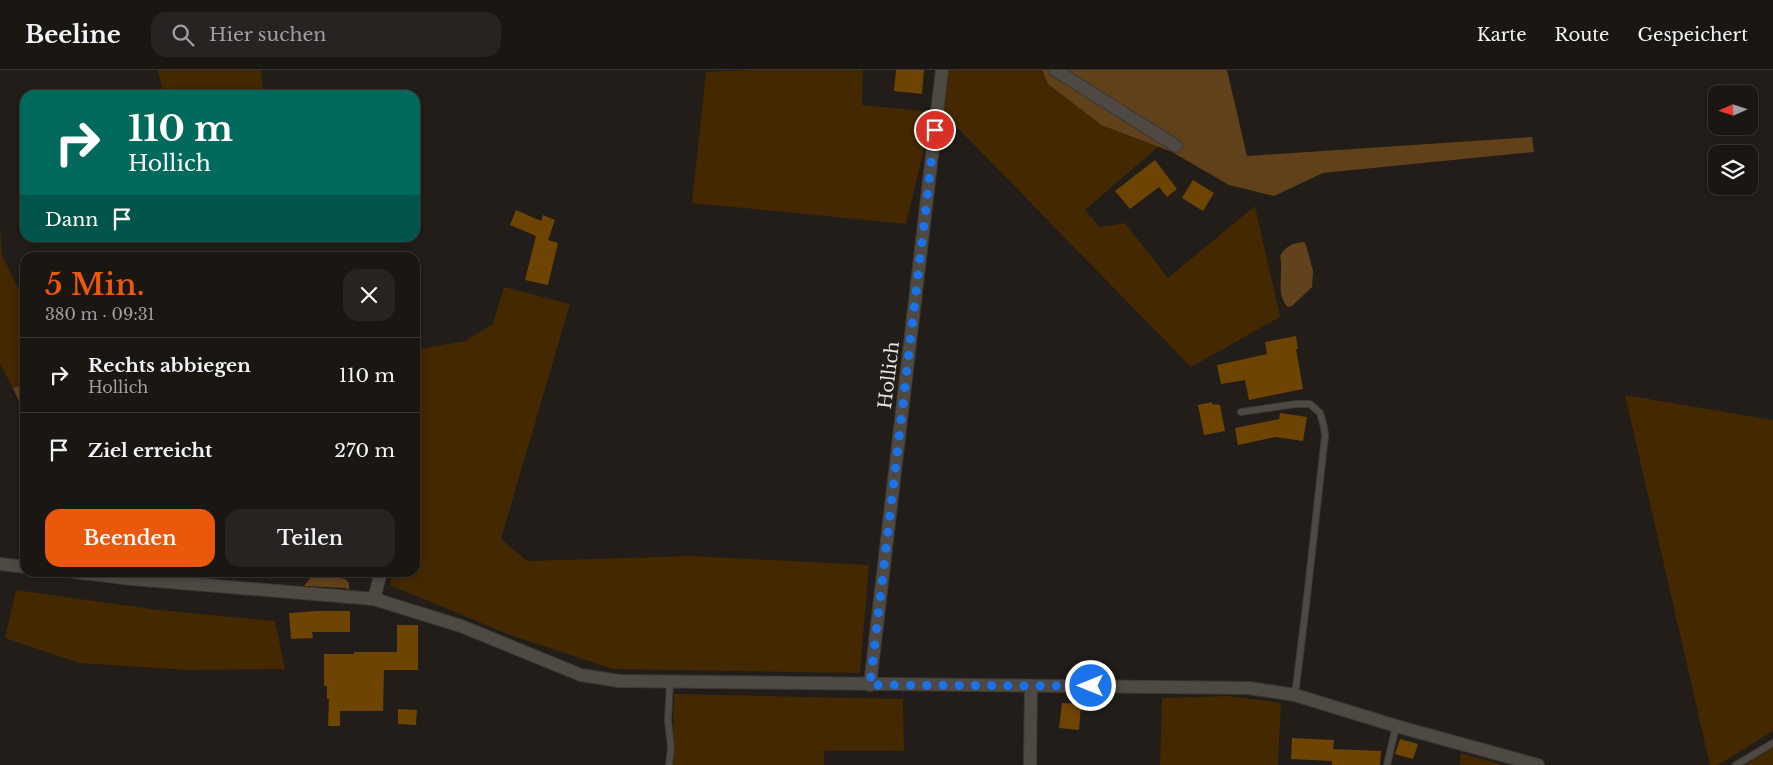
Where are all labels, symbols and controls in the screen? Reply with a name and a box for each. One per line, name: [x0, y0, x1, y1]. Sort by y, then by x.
search box: [151, 12, 501, 57]
text: Beeline: [25, 20, 121, 49]
icon: search: [169, 21, 197, 49]
text: Hier suchen: [209, 23, 326, 46]
text: Karte: [1477, 24, 1526, 46]
text: Route: [1554, 24, 1609, 46]
text: Gespeichert: [1637, 24, 1748, 46]
north arrow: [1708, 85, 1758, 135]
map controls: [1708, 85, 1758, 195]
text: 110 m: [128, 107, 233, 150]
pin: [914, 109, 956, 151]
icon: right: [45, 110, 110, 175]
icon: arrive: [921, 116, 949, 144]
button: layers: [1708, 145, 1758, 195]
text: Hollich: [128, 150, 211, 177]
icon: arrive: [108, 205, 136, 233]
text: Dann: [45, 208, 98, 231]
text: 5 Min.: [45, 266, 145, 303]
button: close: [343, 269, 395, 321]
text: 380 m · 09:31: [45, 304, 155, 324]
street label: Hollich: [874, 340, 904, 410]
text: Rechts abbiegen: [88, 354, 251, 377]
icon: right: [45, 361, 73, 389]
text: 110 m: [339, 364, 395, 387]
text: Hollich: [88, 377, 148, 397]
icon: arrive: [45, 436, 73, 464]
text: Ziel erreicht: [88, 439, 212, 462]
text: 270 m: [334, 439, 395, 462]
button: Beenden: [45, 509, 215, 567]
button: Teilen: [225, 509, 395, 567]
position arrow: [1064, 659, 1116, 711]

